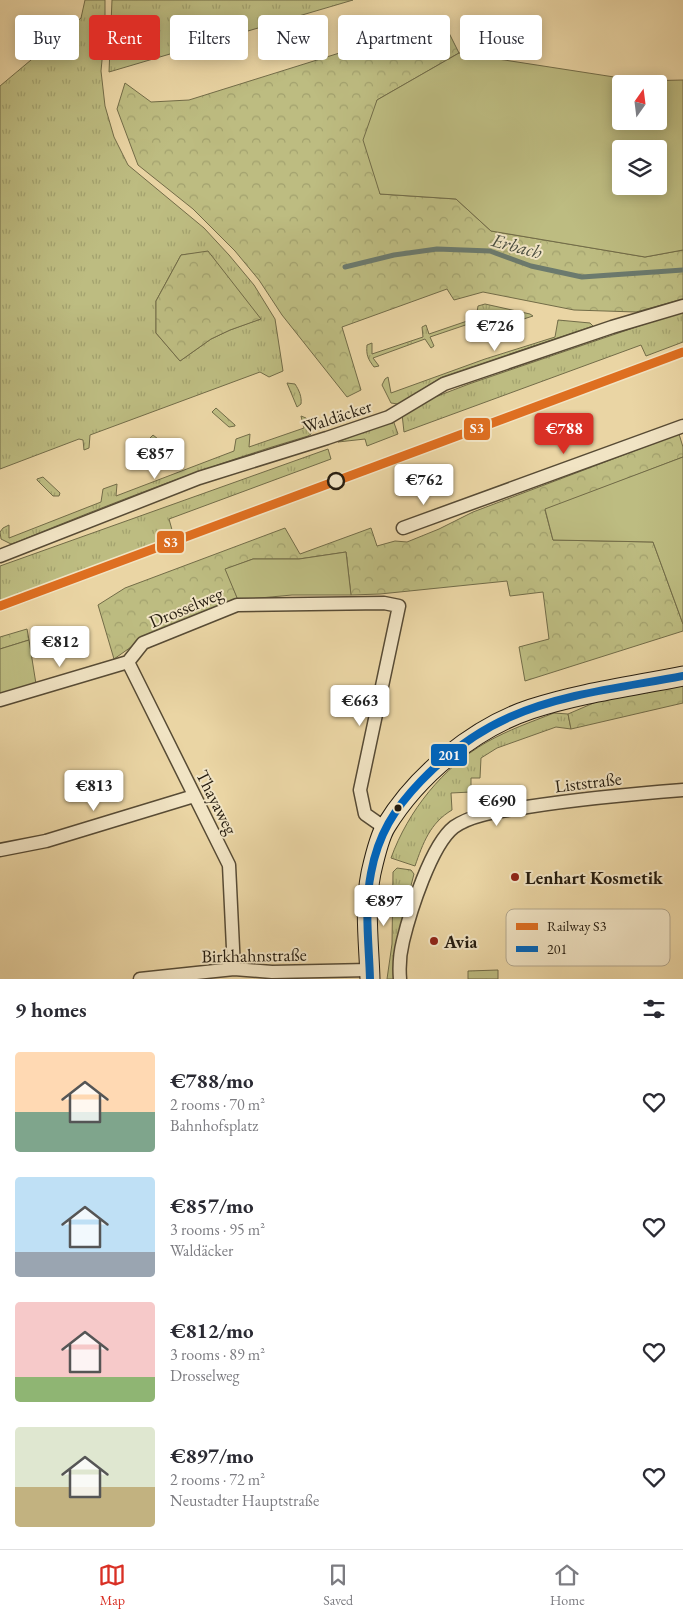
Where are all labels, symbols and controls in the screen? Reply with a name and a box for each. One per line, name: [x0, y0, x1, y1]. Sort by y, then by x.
chip: Buy: [15, 15, 79, 60]
chip: Rent: [89, 15, 160, 60]
chip: Filters: [170, 15, 248, 60]
chip: New: [258, 15, 328, 60]
chip: Apartment: [338, 15, 450, 60]
chip: House: [460, 15, 542, 60]
north arrow: [612, 75, 668, 130]
map controls: [612, 75, 667, 195]
button: layers: [612, 140, 667, 195]
water label: Erbach: [488, 227, 545, 265]
pin: €726: [465, 310, 525, 352]
text: €726: [476, 315, 514, 336]
street label: Waldäcker: [300, 394, 374, 438]
pin: €788: [534, 412, 594, 455]
line badge: S3: [463, 417, 491, 441]
text: €788: [545, 418, 583, 439]
text: S3: [470, 419, 484, 437]
pin: €857: [125, 438, 185, 480]
text: €857: [136, 443, 174, 464]
pin: €762: [394, 464, 454, 506]
text: €762: [405, 469, 443, 490]
unlabelled marker: [327, 472, 345, 490]
line badge: S3: [156, 530, 185, 554]
text: S3: [164, 533, 178, 551]
street label: Drosselweg: [146, 581, 227, 633]
pin: €812: [30, 626, 90, 668]
text: €812: [41, 631, 79, 652]
pin: €663: [330, 684, 390, 727]
text: €663: [341, 690, 379, 711]
line badge: 201: [430, 743, 468, 767]
text: 201: [438, 746, 460, 764]
street label: Thayaweg: [191, 766, 243, 838]
street label: Liststraße: [553, 766, 623, 798]
pin: €813: [64, 770, 124, 812]
text: €813: [75, 775, 113, 796]
pin: €690: [467, 784, 527, 827]
text: €690: [478, 790, 516, 811]
unlabelled marker: [393, 803, 403, 813]
place label: Lenhart Kosmetik: [525, 866, 664, 889]
marker: Lenhart Kosmetik: [509, 871, 521, 883]
pin: €897: [354, 884, 414, 927]
text: €897: [365, 890, 403, 911]
legend: [506, 909, 670, 966]
text: Railway S3: [547, 917, 607, 935]
place label: Avia: [443, 930, 478, 953]
marker: Avia: [428, 935, 440, 947]
text: 201: [547, 940, 567, 958]
street label: Birkhahnstraße: [201, 943, 307, 967]
icon: filters: [640, 995, 668, 1023]
text: 9 homes: [15, 996, 87, 1023]
text: €788/mo: [170, 1067, 254, 1094]
icon: home: [55, 1072, 115, 1132]
icon: heart: [640, 1088, 668, 1116]
text: 2 rooms · 70 m²: [170, 1094, 265, 1115]
text: Bahnhofsplatz: [170, 1115, 258, 1136]
text: €857/mo: [170, 1192, 254, 1219]
icon: home: [55, 1197, 115, 1257]
icon: heart: [640, 1213, 668, 1241]
text: 3 rooms · 95 m²: [170, 1219, 265, 1240]
text: Waldäcker: [170, 1240, 233, 1261]
text: €812/mo: [170, 1317, 254, 1344]
icon: home: [55, 1322, 115, 1382]
icon: heart: [640, 1338, 668, 1366]
text: 3 rooms · 89 m²: [170, 1344, 265, 1365]
text: Drosselweg: [170, 1365, 240, 1386]
text: €897/mo: [170, 1442, 254, 1469]
icon: home: [55, 1447, 115, 1507]
icon: heart: [640, 1463, 668, 1491]
text: 2 rooms · 72 m²: [170, 1469, 265, 1490]
text: Neustadter Hauptstraße: [170, 1490, 319, 1511]
tab: Map: [98, 1561, 126, 1609]
tab: Saved: [323, 1561, 353, 1609]
tab: Home: [550, 1561, 585, 1609]

